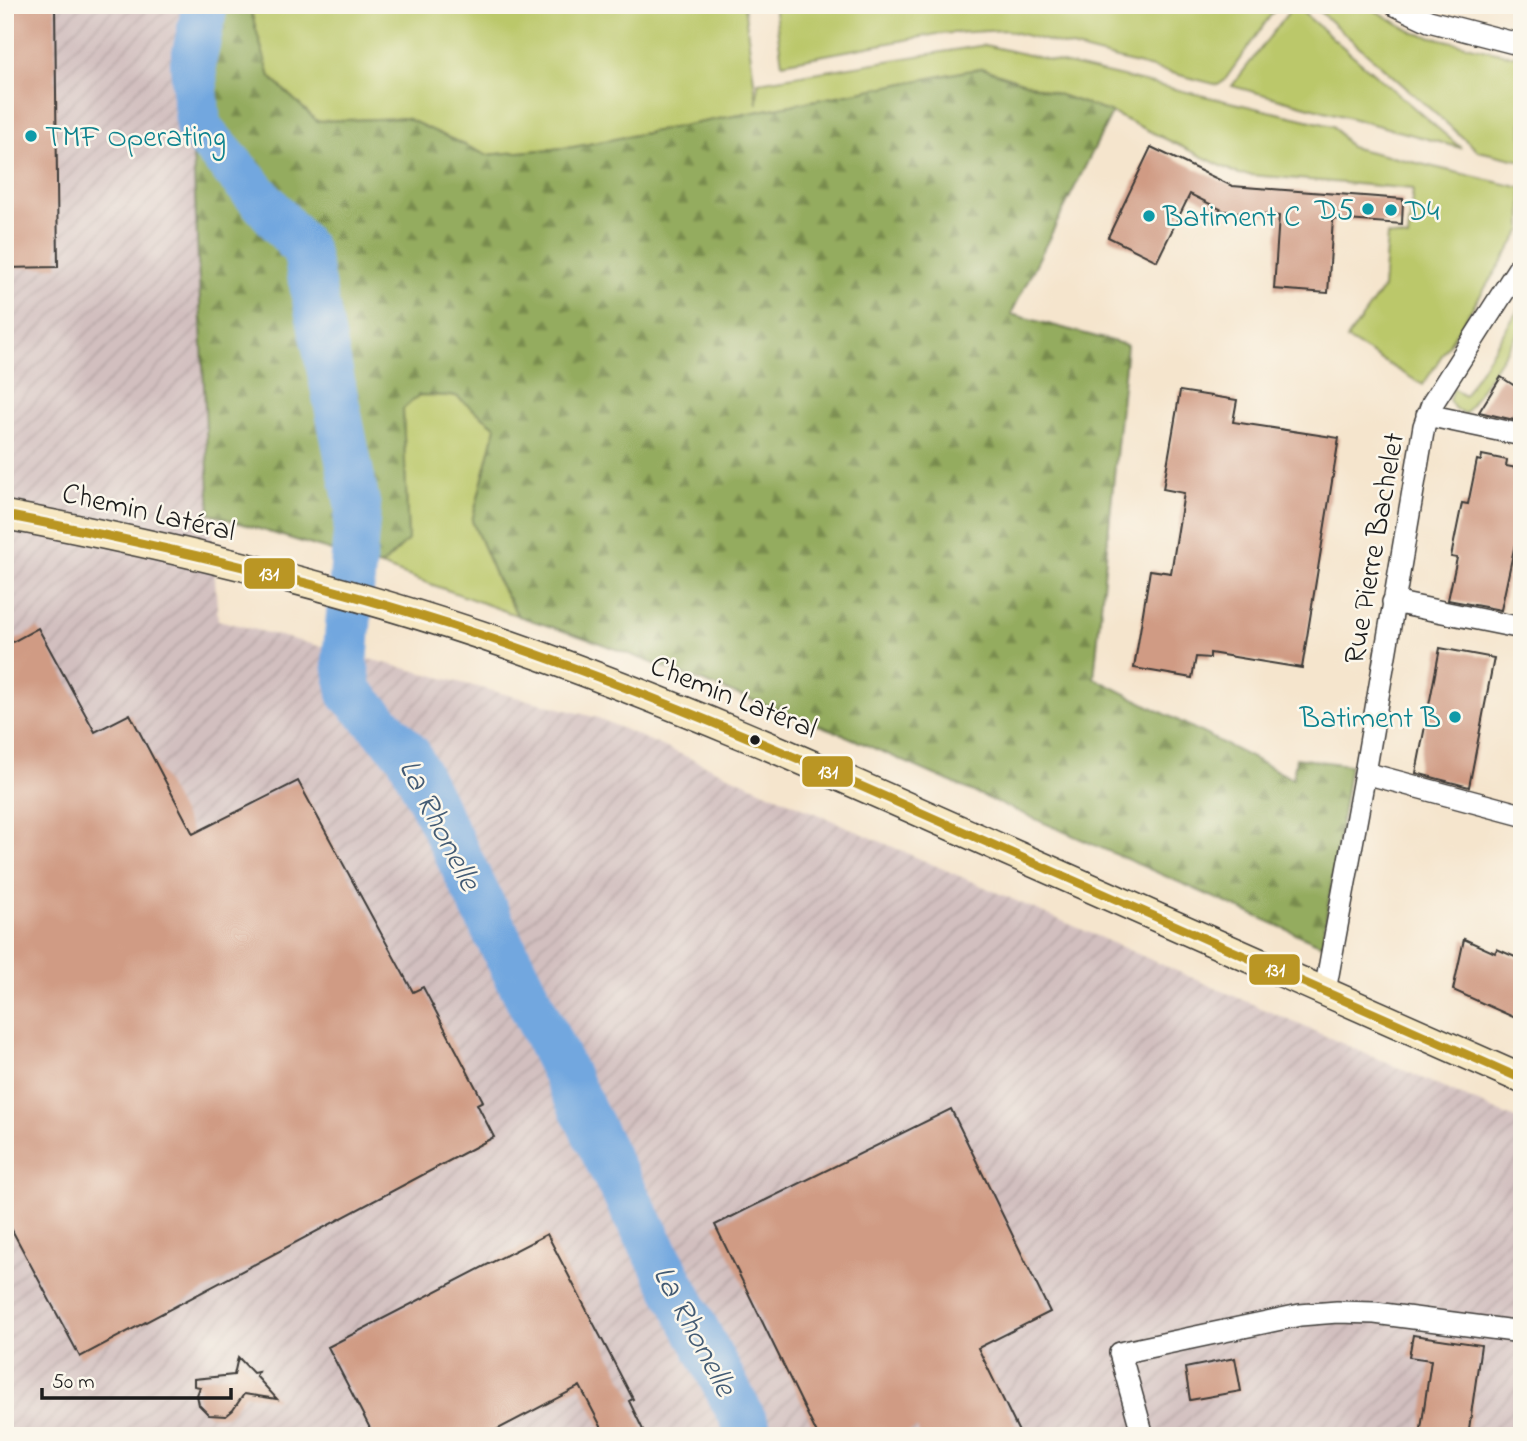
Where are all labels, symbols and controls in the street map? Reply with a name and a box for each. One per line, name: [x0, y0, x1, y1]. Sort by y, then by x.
place label: TMF Operating: [45, 117, 226, 161]
marker: TMF Operating: [23, 128, 39, 144]
place label: D5: [1314, 190, 1354, 234]
place label: D4: [1404, 191, 1439, 235]
place label: Batiment C: [1162, 197, 1300, 241]
marker: D5: [1360, 201, 1376, 217]
marker: D4: [1383, 202, 1399, 218]
marker: Batiment C: [1141, 208, 1157, 224]
street label: Rue Pierre Bachelet: [1334, 429, 1418, 668]
street label: Chemin Latéral: [57, 473, 239, 555]
line badge: 131: [243, 557, 296, 590]
text: 131: [259, 562, 279, 589]
street label: Chemin Latéral: [643, 645, 823, 752]
place label: Batiment B: [1299, 698, 1441, 742]
marker: Batiment B: [1447, 709, 1463, 725]
unlabelled marker: [748, 733, 762, 747]
water label: La Rhonelle: [385, 752, 492, 901]
line badge: 131: [801, 755, 854, 788]
text: 131: [818, 760, 838, 787]
line badge: 131: [1248, 953, 1301, 986]
text: 131: [1265, 958, 1285, 985]
water label: La Rhonelle: [639, 1258, 748, 1407]
scale bar: [42, 1357, 231, 1401]
text: 50 m: [52, 1368, 95, 1398]

